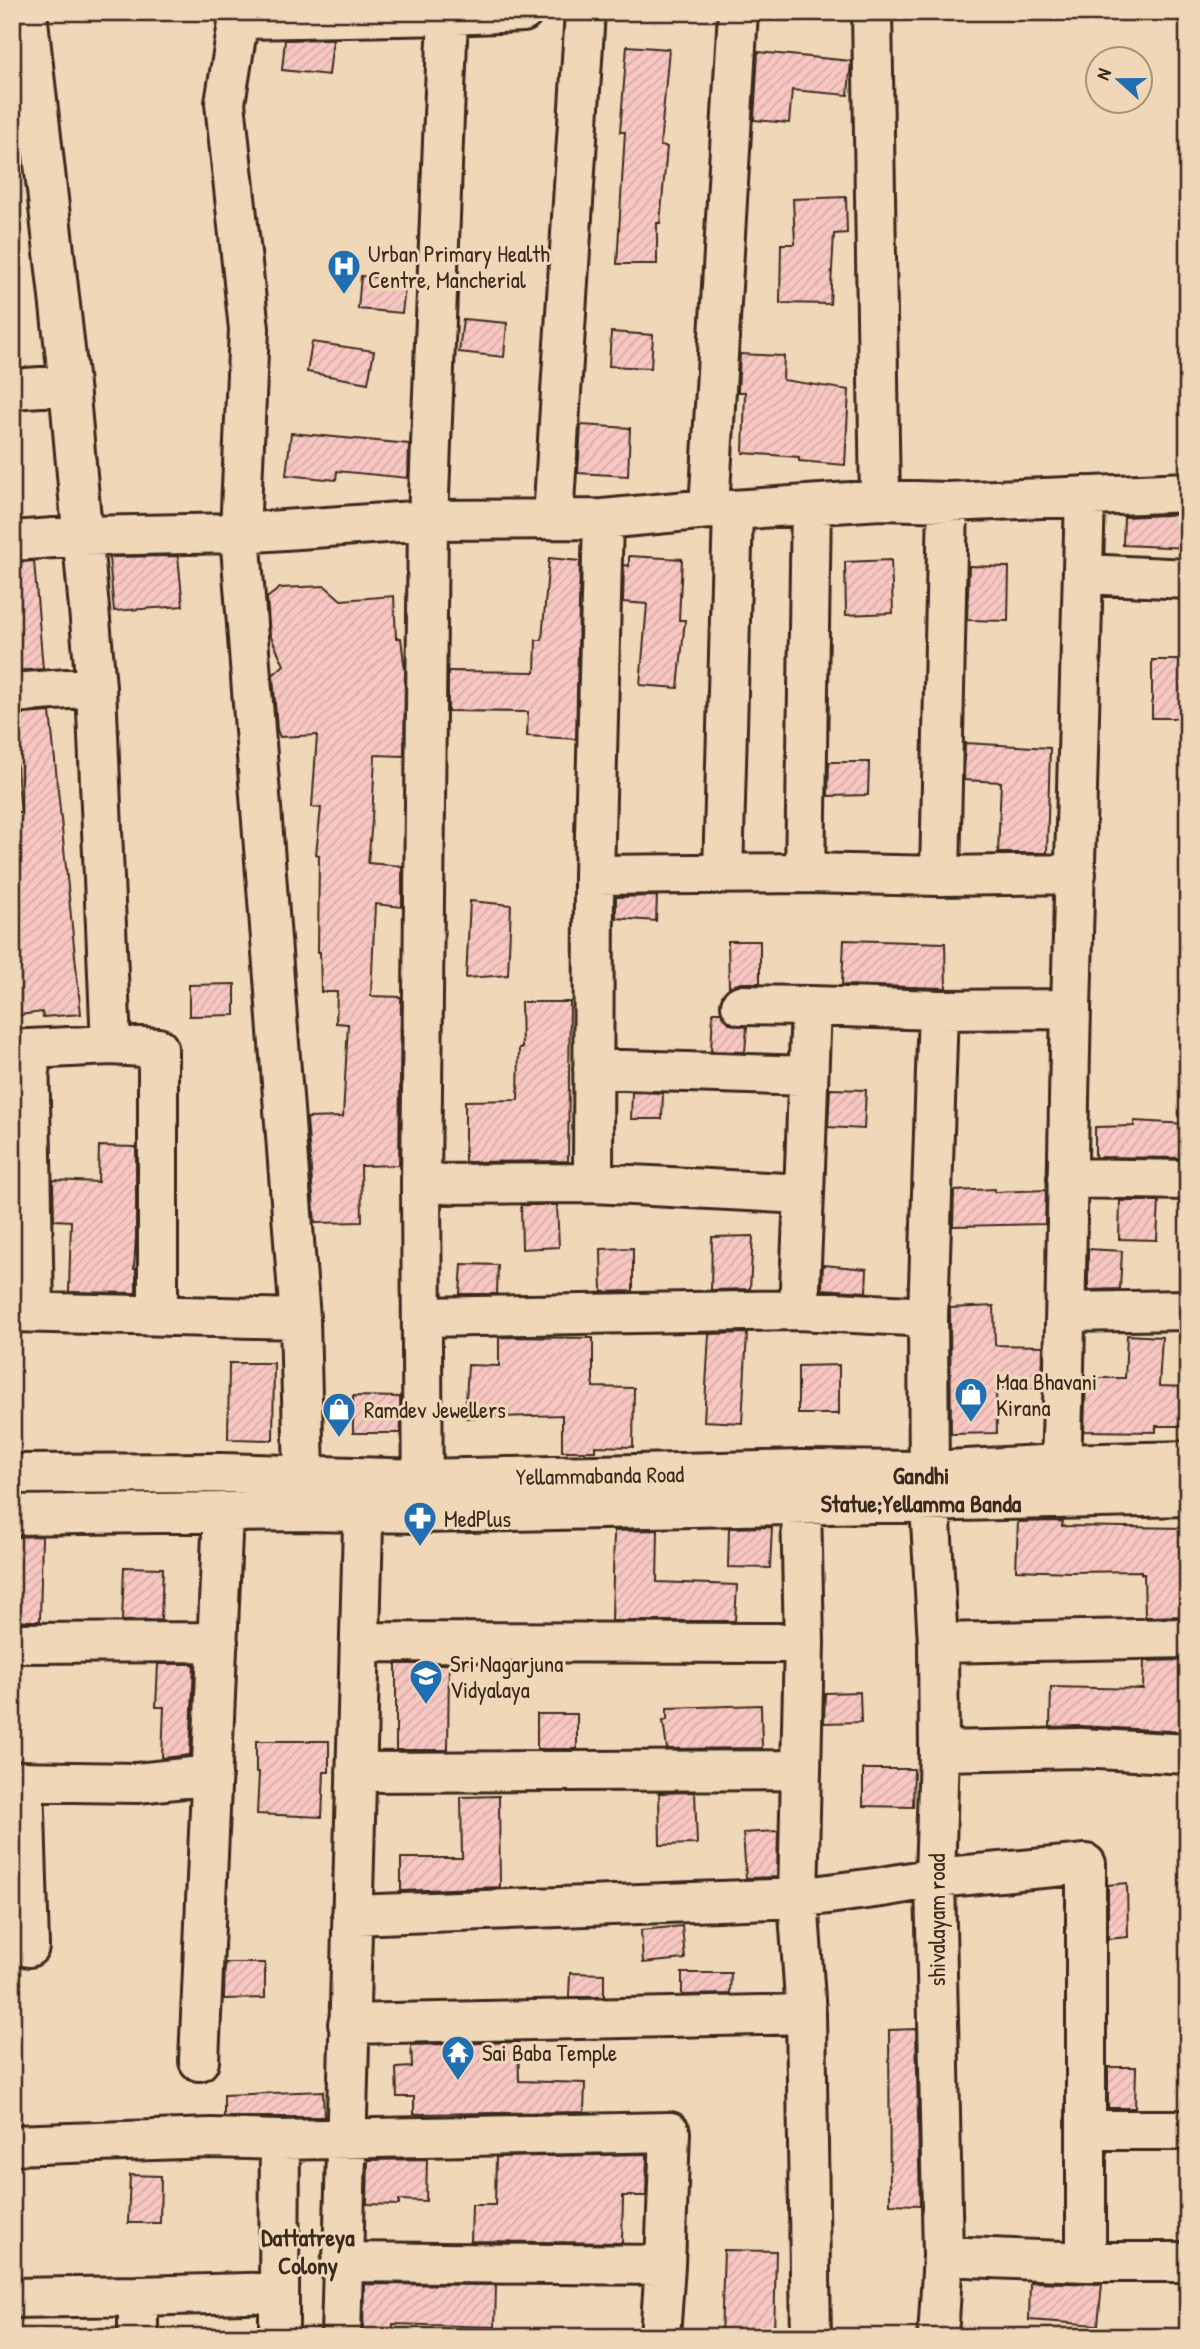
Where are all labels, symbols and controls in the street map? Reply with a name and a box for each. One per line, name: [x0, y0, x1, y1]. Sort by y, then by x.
north arrow: [1084, 46, 1154, 116]
text: N: [1089, 65, 1117, 83]
place label: Urban Primary Health Centre, Mancherial: [368, 238, 550, 295]
hospital icon: Urban Primary Health Centre, Mancherial: [325, 247, 363, 296]
place label: Maa Bhavani Kirana: [996, 1366, 1097, 1423]
shop icon: Maa Bhavani Kirana: [952, 1375, 990, 1424]
shop icon: Ramdev Jewellers: [320, 1390, 358, 1439]
place label: Ramdev Jewellers: [364, 1394, 506, 1425]
street label: Yellammabanda Road: [516, 1458, 684, 1492]
district label: Gandhi Statue;Yellamma Banda: [821, 1459, 1022, 1519]
pharmacy icon: MedPlus: [401, 1499, 439, 1548]
place label: MedPlus: [444, 1503, 511, 1534]
place label: Sri Nagarjuna Vidyalaya: [450, 1648, 563, 1705]
school or university icon: Sri Nagarjuna Vidyalaya: [407, 1657, 445, 1706]
street label: shivalayam road: [921, 1854, 952, 1986]
temple icon: Sai Baba Temple: [439, 2033, 477, 2082]
place label: Sai Baba Temple: [482, 2037, 617, 2068]
district label: Dattatreya Colony: [261, 2221, 355, 2282]

